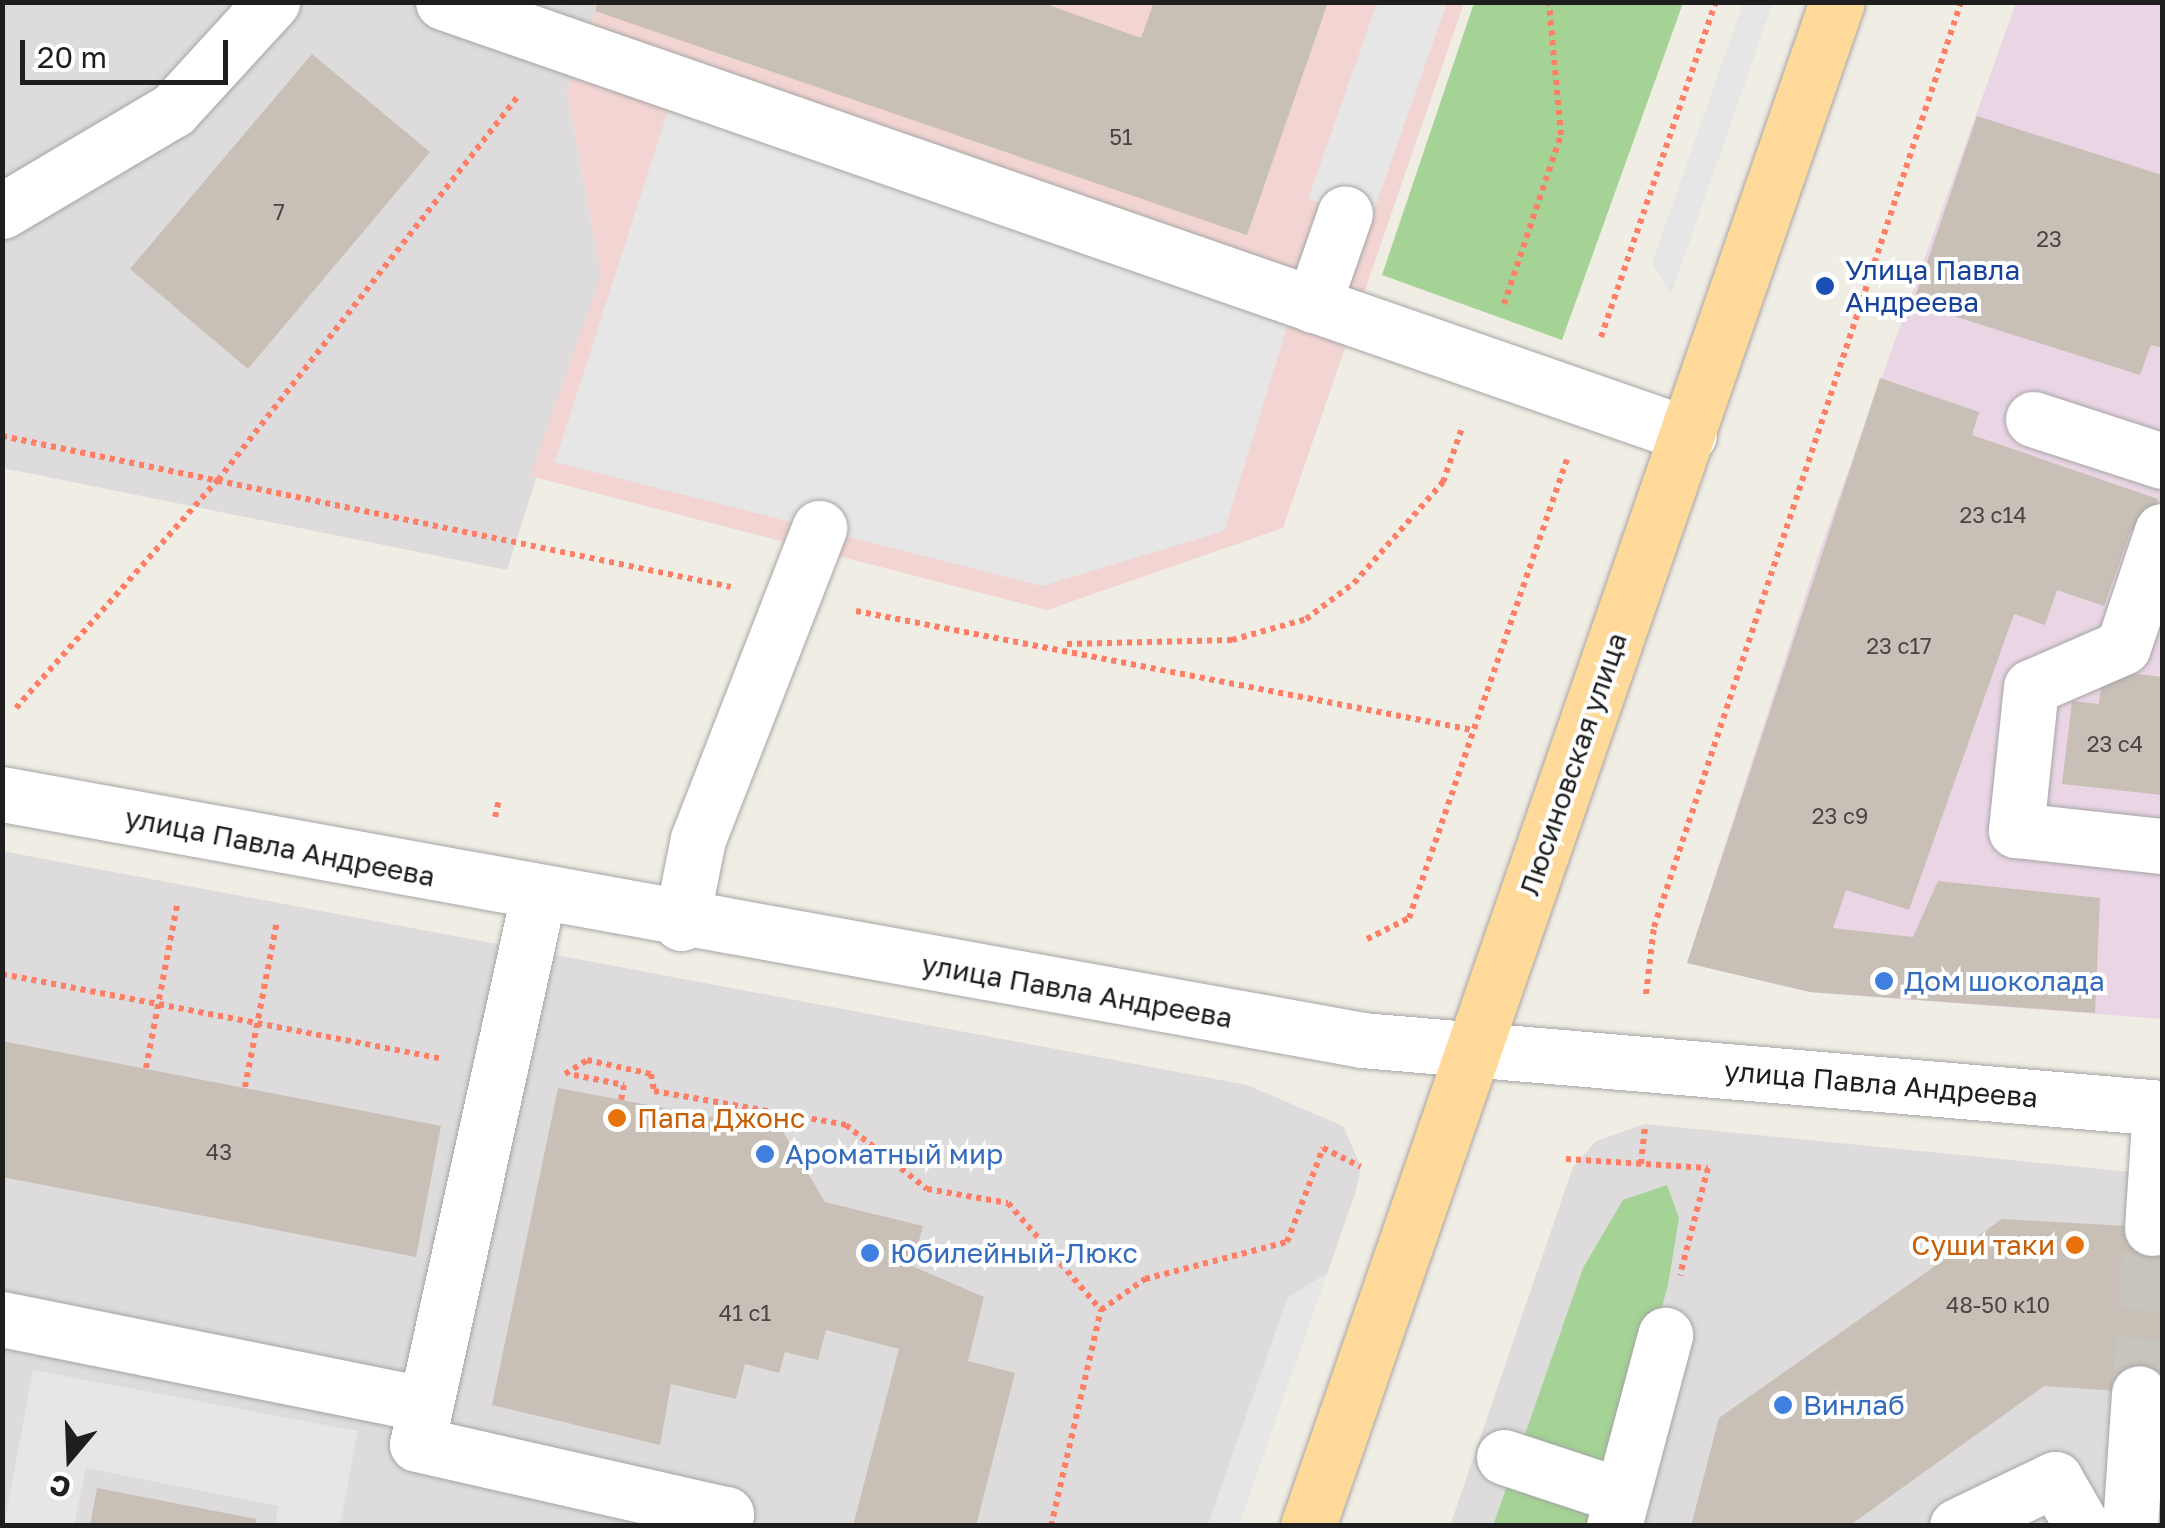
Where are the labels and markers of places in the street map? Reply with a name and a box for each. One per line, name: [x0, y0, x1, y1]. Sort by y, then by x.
place label: Улица Павла Андреева: [1845, 253, 2020, 319]
marker: Улица Павла Андреева: [1814, 275, 1836, 297]
place label: Дом шоколада: [1904, 964, 2105, 998]
marker: Дом шоколада: [1873, 970, 1895, 992]
place label: Папа Джонс: [637, 1101, 805, 1135]
marker: Папа Джонс: [606, 1107, 628, 1129]
place label: Ароматный мир: [785, 1137, 1003, 1171]
marker: Ароматный мир: [754, 1143, 776, 1165]
place label: Суши таки: [1911, 1228, 2055, 1262]
marker: Суши таки: [2064, 1234, 2086, 1256]
place label: Юбилейный-Люкс: [890, 1236, 1138, 1270]
marker: Юбилейный-Люкс: [859, 1242, 881, 1264]
place label: Винлаб: [1803, 1388, 1905, 1422]
marker: Винлаб: [1772, 1394, 1794, 1416]

